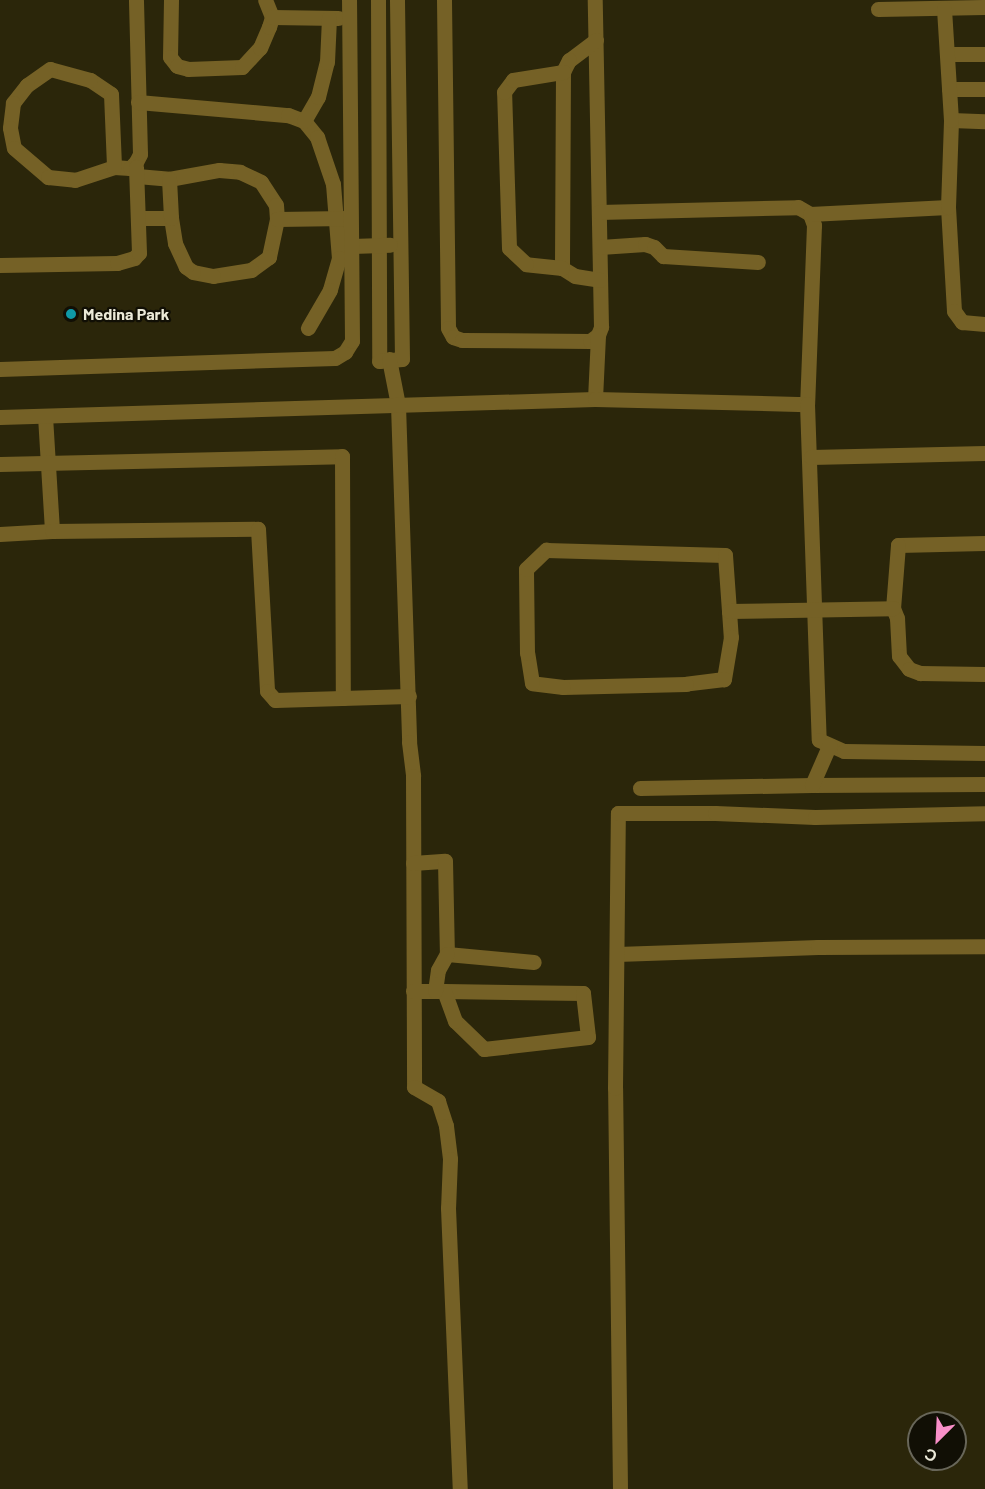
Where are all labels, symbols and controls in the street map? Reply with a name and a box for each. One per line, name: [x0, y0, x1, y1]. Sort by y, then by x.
place label: Medina Park: [83, 304, 169, 324]
marker: Medina Park: [64, 307, 78, 321]
north arrow: [907, 1411, 967, 1471]
text: С: [921, 1445, 939, 1467]

